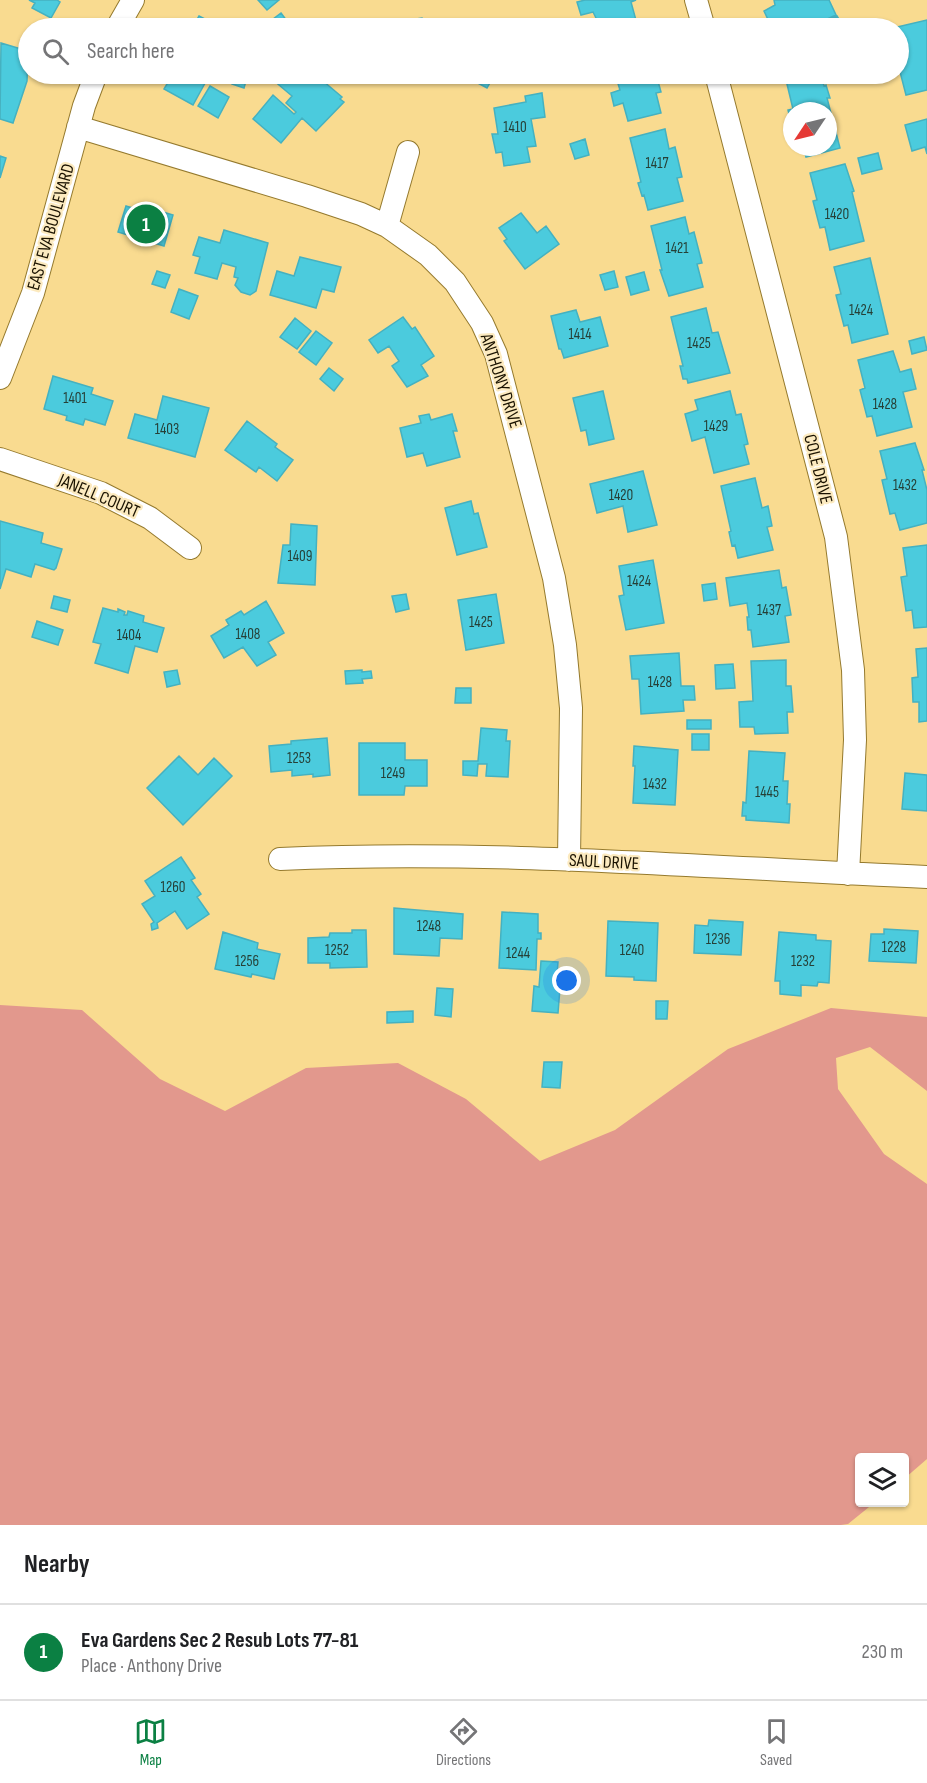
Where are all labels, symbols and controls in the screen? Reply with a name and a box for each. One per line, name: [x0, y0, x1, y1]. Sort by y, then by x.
search box: [18, 18, 909, 84]
icon: search: [39, 35, 72, 68]
text: Search here: [87, 38, 174, 65]
north arrow: [783, 102, 837, 156]
house number: 1410: [503, 118, 527, 137]
house number: 1417: [646, 154, 668, 173]
street label: EAST EVA BOULEVARD: [23, 161, 79, 293]
pin: 1: [126, 202, 166, 246]
house number: 1420: [825, 205, 849, 224]
house number: 1421: [665, 239, 689, 258]
house number: 1424: [849, 301, 873, 320]
house number: 1414: [568, 325, 592, 344]
street label: ANTHONY DRIVE: [476, 330, 526, 431]
house number: 1425: [687, 334, 711, 353]
house number: 1401: [63, 389, 87, 408]
house number: 1428: [873, 395, 897, 414]
house number: 1429: [704, 417, 728, 436]
house number: 1403: [155, 420, 179, 439]
street label: COLE DRIVE: [799, 432, 837, 506]
street label: JANELL COURT: [54, 469, 143, 522]
house number: 1432: [893, 476, 917, 495]
house number: 1420: [609, 486, 633, 505]
house number: 1409: [288, 547, 312, 566]
house number: 1424: [627, 572, 651, 591]
house number: 1437: [757, 601, 781, 620]
house number: 1425: [469, 613, 493, 632]
house number: 1408: [236, 625, 260, 644]
house number: 1404: [117, 626, 141, 645]
house number: 1428: [648, 673, 672, 692]
house number: 1253: [287, 749, 311, 768]
house number: 1249: [381, 764, 405, 783]
house number: 1432: [643, 775, 667, 794]
house number: 1445: [755, 783, 779, 802]
street label: SAUL DRIVE: [568, 850, 640, 874]
house number: 1260: [161, 878, 185, 897]
house number: 1248: [417, 917, 441, 936]
house number: 1236: [706, 930, 730, 949]
house number: 1228: [882, 938, 906, 957]
house number: 1252: [325, 941, 349, 960]
house number: 1240: [620, 941, 644, 960]
house number: 1244: [506, 944, 530, 963]
house number: 1256: [235, 952, 259, 971]
house number: 1232: [791, 952, 815, 971]
your location: [552, 966, 581, 995]
map controls: [855, 1453, 909, 1507]
button: layers: [855, 1453, 909, 1507]
text: Nearby: [24, 1549, 90, 1580]
text: Eva Gardens Sec 2 Resub Lots 77-81: [81, 1627, 358, 1654]
text: 1: [40, 1640, 47, 1664]
text: 230 m: [861, 1640, 903, 1664]
text: Place · Anthony Drive: [81, 1654, 222, 1678]
tab: Map: [134, 1715, 167, 1770]
tab: Directions: [436, 1715, 491, 1770]
tab: Saved: [760, 1715, 793, 1770]

